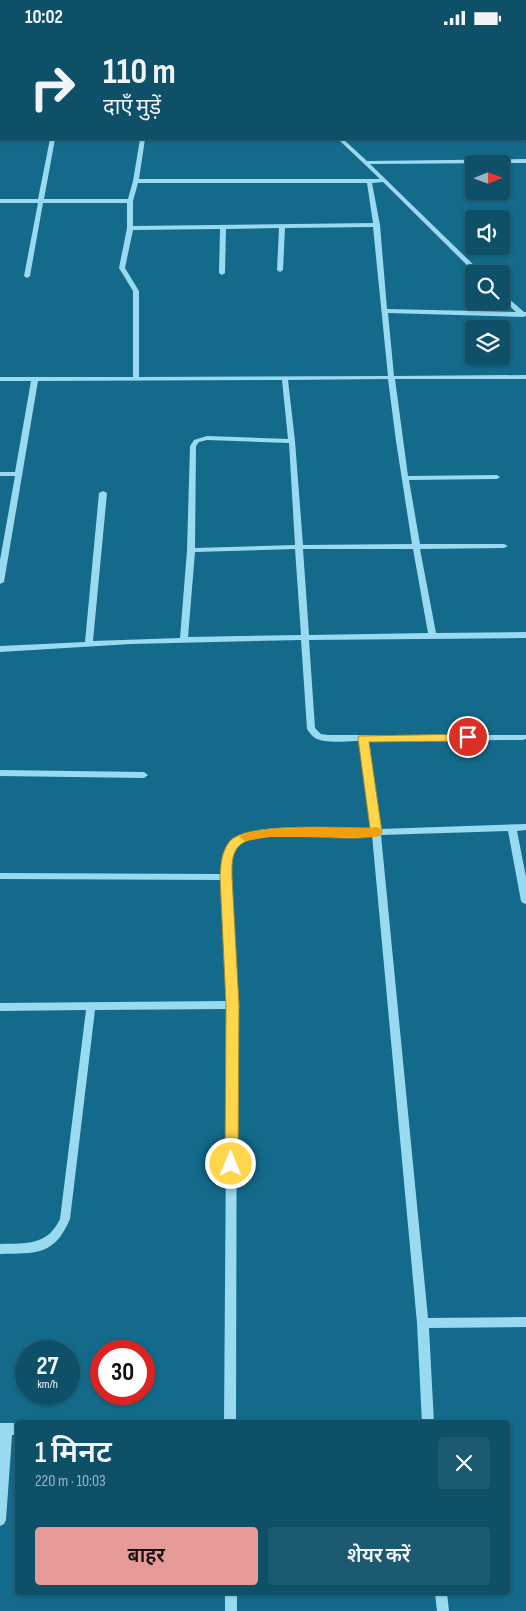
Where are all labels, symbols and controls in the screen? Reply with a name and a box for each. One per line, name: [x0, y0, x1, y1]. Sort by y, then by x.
text: 10:02: [25, 6, 63, 29]
text: 110 m: [103, 51, 176, 94]
icon: right: [20, 55, 85, 120]
text: दाएँ मुड़ें: [103, 94, 161, 121]
north arrow: [465, 155, 510, 200]
map controls: [465, 155, 510, 365]
button: sound: [465, 210, 510, 255]
button: search: [465, 265, 510, 310]
button: layers: [465, 320, 510, 365]
pin: [447, 716, 489, 758]
icon: arrive: [454, 723, 482, 751]
position arrow: [204, 1137, 256, 1189]
speed limit sign: 30: [90, 1340, 155, 1405]
text: 27: [37, 1351, 58, 1382]
text: km/h: [37, 1377, 58, 1392]
text: 1 मिनट: [35, 1435, 112, 1471]
button: close: [438, 1437, 490, 1489]
text: 220 m · 10:03: [35, 1472, 106, 1491]
button: बाहर: [35, 1527, 258, 1585]
button: शेयर करें: [268, 1527, 490, 1585]

